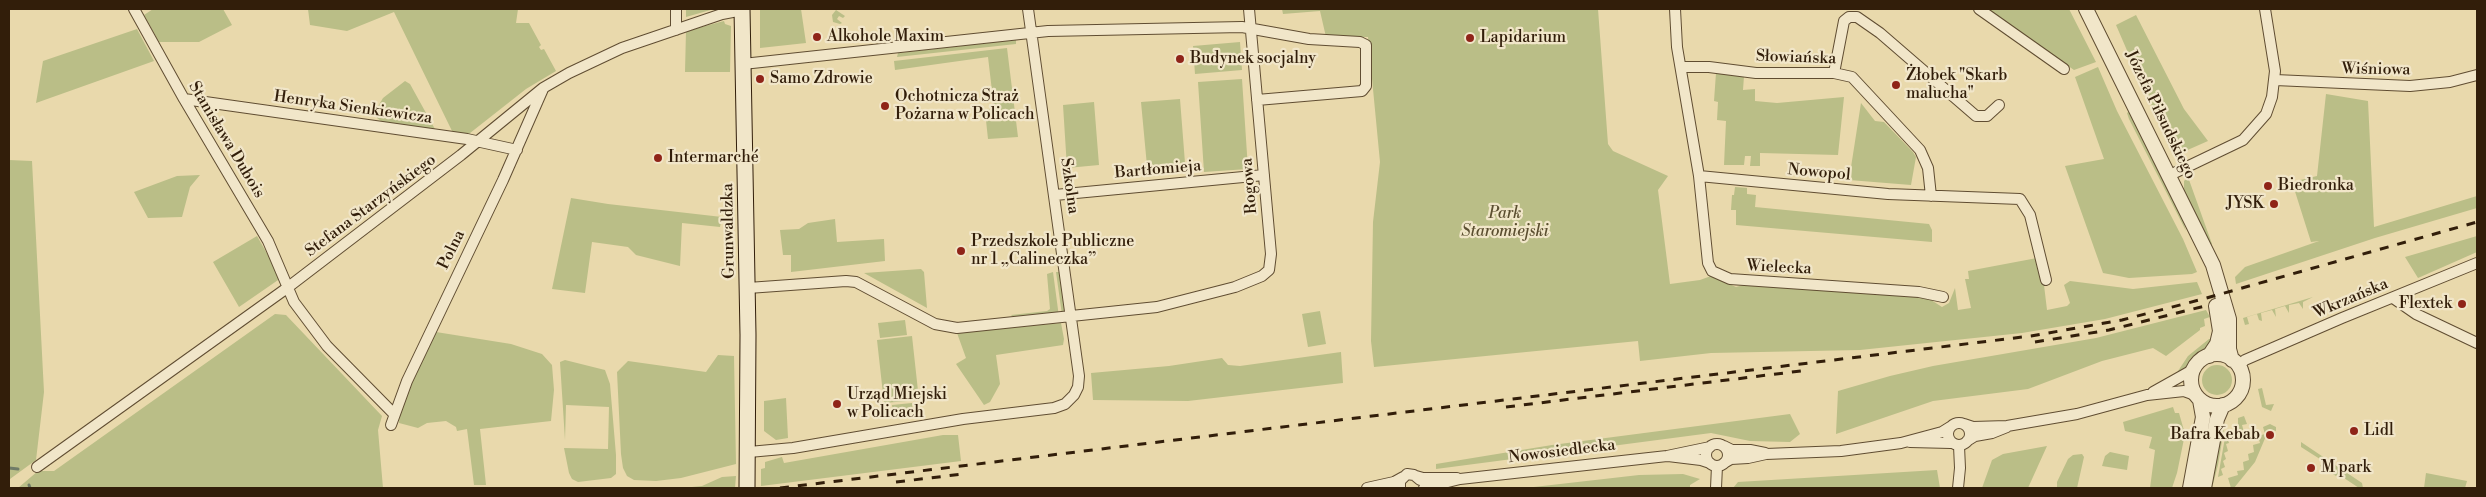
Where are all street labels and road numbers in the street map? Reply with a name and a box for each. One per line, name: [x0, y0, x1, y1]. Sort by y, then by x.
street label: Słowiańska: [1755, 47, 1837, 69]
street label: Józefa Piłsudskiego: [2120, 47, 2200, 183]
street label: Wiśniowa: [2341, 60, 2411, 80]
street label: Stanisława Dubois: [184, 78, 268, 202]
street label: Henryka Sienkiewicza: [273, 87, 433, 129]
street label: Stefana Starzyńskiego: [302, 151, 440, 261]
street label: Szkolna: [1056, 157, 1082, 215]
street label: Bartłomieja: [1114, 157, 1202, 183]
street label: Rogowa: [1238, 157, 1262, 215]
street label: Nowopol: [1787, 161, 1851, 185]
street label: Grunwaldzka: [719, 183, 739, 279]
street label: Polna: [434, 227, 470, 273]
street label: Wielecka: [1746, 257, 1812, 279]
street label: Wkrzańska: [2311, 275, 2391, 323]
street label: Nowosiedlecka: [1507, 436, 1617, 468]

